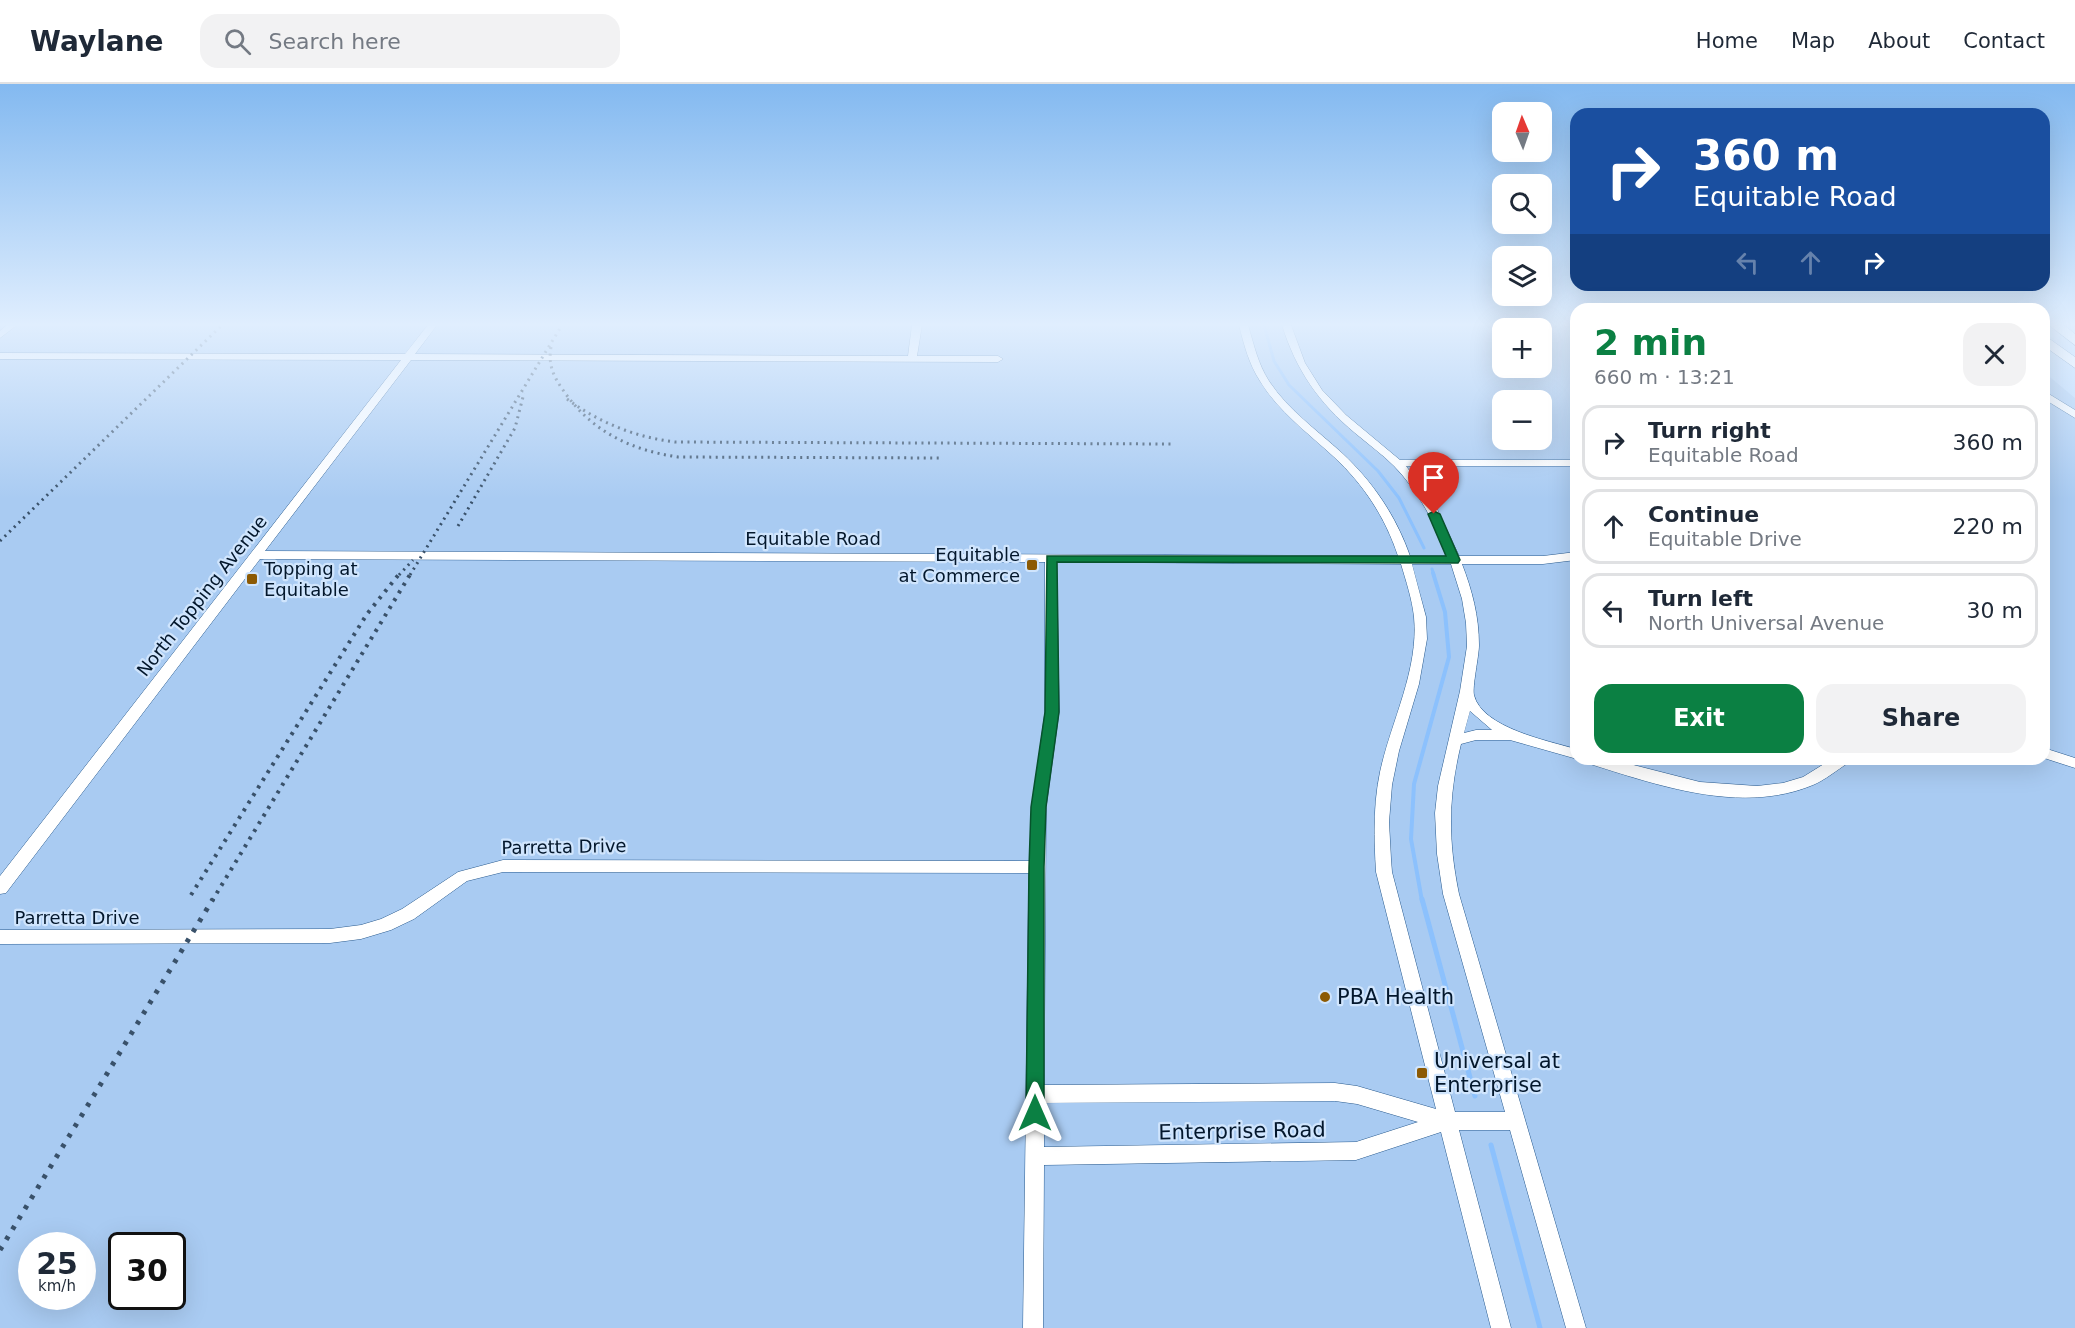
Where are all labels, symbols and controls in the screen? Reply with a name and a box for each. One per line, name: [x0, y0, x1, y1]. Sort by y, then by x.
search box: [200, 14, 620, 68]
text: Waylane: [30, 25, 164, 58]
icon: search: [221, 25, 254, 58]
text: Search here: [269, 29, 401, 54]
text: Home: [1696, 29, 1758, 53]
text: Map: [1791, 29, 1835, 53]
text: About: [1868, 29, 1930, 53]
text: Contact: [1963, 29, 2045, 53]
north arrow: [1492, 102, 1552, 162]
map controls: [1492, 102, 1552, 450]
text: 360 m: [1693, 131, 1839, 180]
icon: right: [1594, 132, 1672, 210]
button: search: [1492, 174, 1552, 234]
text: Equitable Road: [1693, 181, 1897, 212]
button: layers: [1492, 246, 1552, 306]
icon: left: [1731, 246, 1764, 279]
icon: ahead: [1794, 246, 1827, 279]
icon: right: [1857, 246, 1890, 279]
button: +: [1492, 318, 1552, 378]
text: 2 min: [1594, 322, 1707, 363]
button: close: [1963, 323, 2026, 386]
text: 660 m · 13:21: [1594, 365, 1735, 389]
button: −: [1492, 390, 1552, 450]
text: Turn right: [1648, 418, 1771, 443]
icon: right: [1597, 426, 1630, 459]
text: 360 m: [1953, 430, 2023, 455]
text: Equitable Road: [1648, 443, 1799, 467]
pin: [1408, 452, 1459, 514]
icon: arrive: [1417, 461, 1450, 494]
text: Continue: [1648, 502, 1759, 527]
icon: ahead: [1597, 510, 1630, 543]
street label: North Topping Avenue: [132, 511, 271, 680]
text: 220 m: [1953, 514, 2023, 539]
text: Equitable Drive: [1648, 527, 1802, 551]
street label: Equitable Road: [745, 528, 881, 549]
place label: Equitable at Commerce: [898, 544, 1020, 586]
place label: Topping at Equitable: [263, 558, 357, 600]
marker: Equitable at Commerce: [1025, 558, 1039, 572]
marker: Topping at Equitable: [245, 572, 259, 586]
text: Turn left: [1648, 586, 1753, 611]
icon: left: [1597, 594, 1630, 627]
text: 30 m: [1967, 598, 2023, 623]
text: North Universal Avenue: [1648, 611, 1884, 635]
button: Exit: [1594, 684, 1804, 753]
button: Share: [1816, 684, 2026, 753]
street label: Parretta Drive: [501, 835, 627, 858]
street label: Parretta Drive: [14, 907, 140, 928]
place label: PBA Health: [1337, 985, 1454, 1009]
marker: PBA Health: [1318, 990, 1332, 1004]
place label: Universal at Enterprise: [1434, 1049, 1560, 1097]
marker: Universal at Enterprise: [1415, 1066, 1429, 1080]
position arrow: [1003, 1081, 1067, 1145]
street label: Enterprise Road: [1158, 1118, 1326, 1144]
speed limit sign: 30: [108, 1232, 186, 1310]
text: 25: [36, 1246, 78, 1281]
text: km/h: [38, 1277, 76, 1295]

